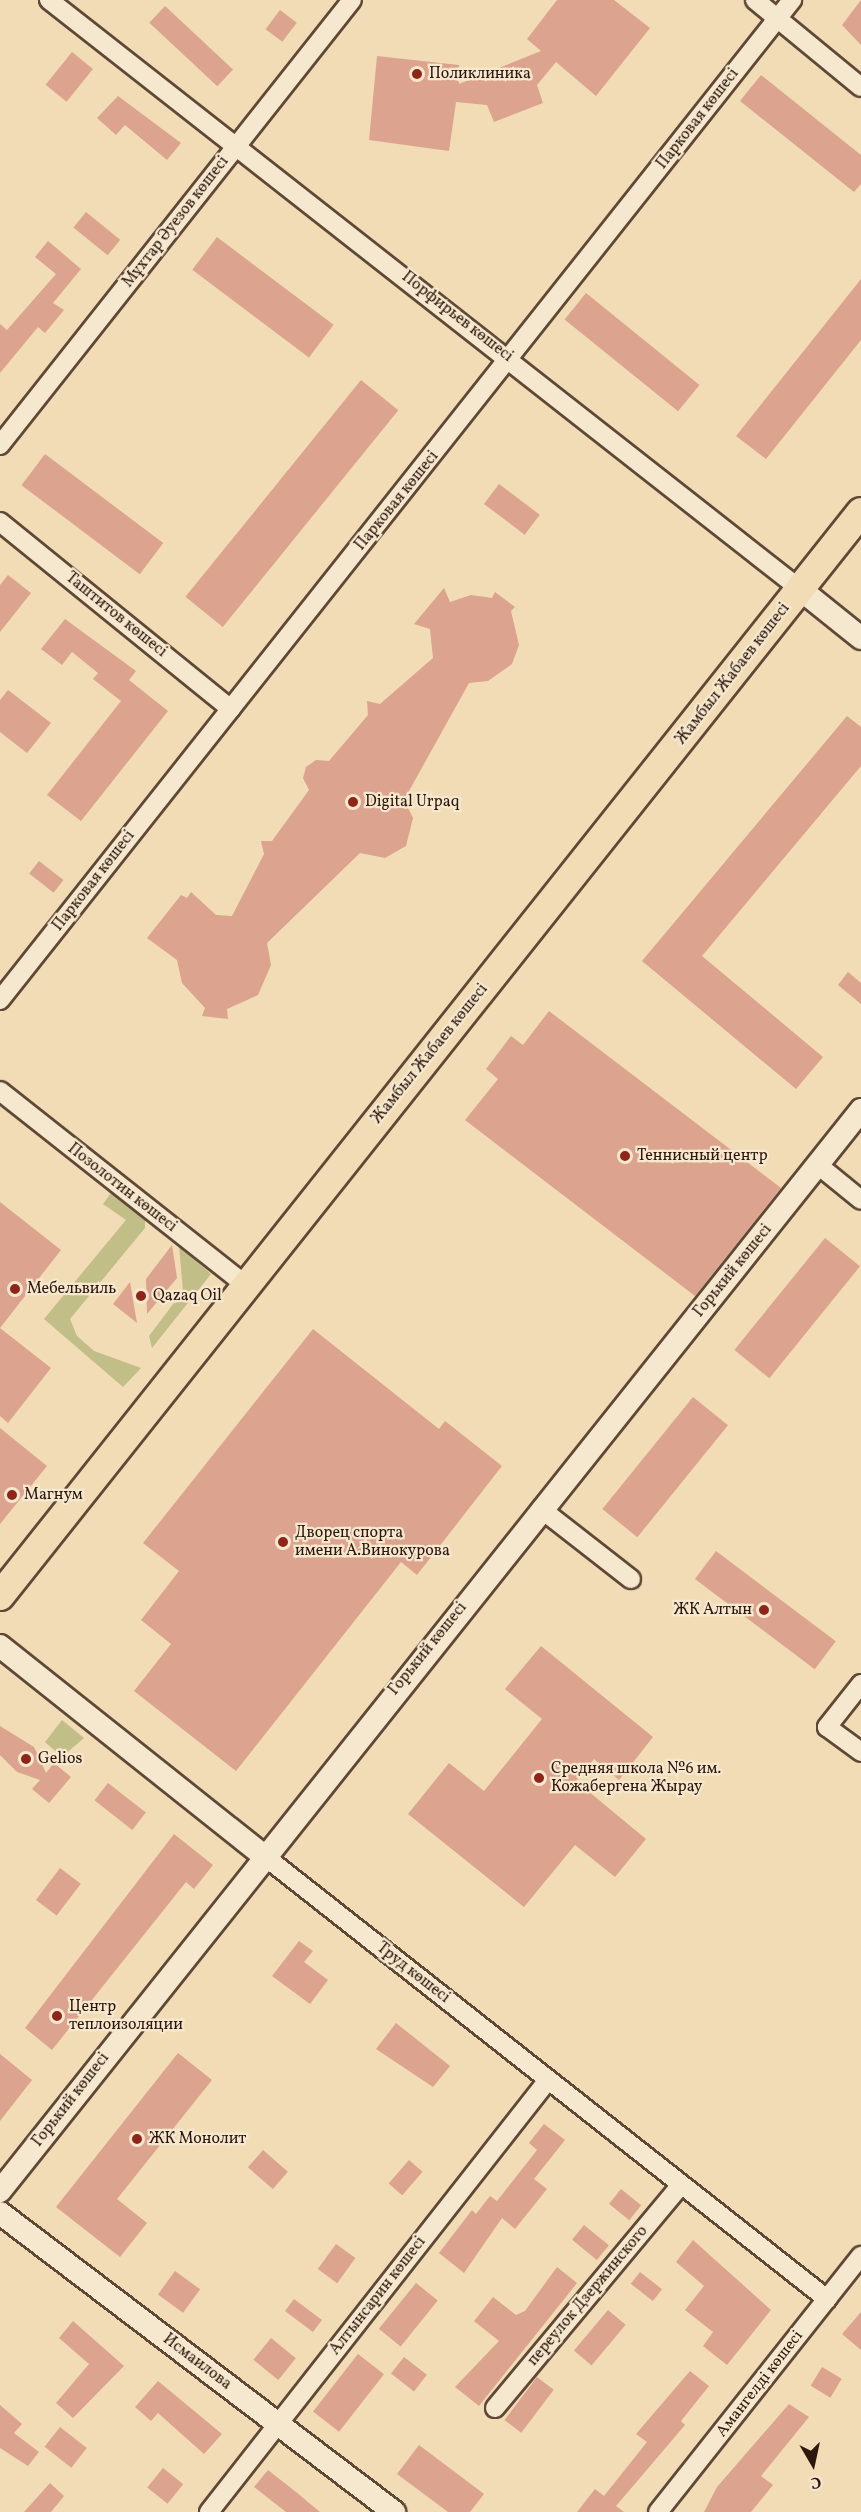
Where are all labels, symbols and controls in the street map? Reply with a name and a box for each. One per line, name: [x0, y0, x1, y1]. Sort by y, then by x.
place label: Поликлиника: [429, 64, 531, 84]
street label: Парковая көшесі: [653, 65, 743, 173]
marker: Поликлиника: [410, 67, 424, 81]
street label: Мұхтар Әуезов көшесі: [119, 152, 233, 292]
street label: Порфирьев көшесі: [398, 268, 516, 366]
street label: Парковая көшесі: [351, 447, 443, 555]
street label: Таштитов көшесі: [61, 568, 171, 662]
street label: Жамбыл Жабаев көшесі: [672, 599, 794, 749]
place label: Digital Urpaq: [365, 792, 459, 812]
marker: Digital Urpaq: [346, 795, 360, 809]
street label: Парковая көшесі: [49, 827, 139, 935]
street label: Жамбыл Жабаев көшесі: [368, 980, 492, 1128]
street label: Позолотин көшесі: [64, 1139, 180, 1237]
place label: Теннисный центр: [637, 1146, 768, 1166]
marker: Теннисный центр: [618, 1149, 632, 1163]
street label: Горький көшесі: [690, 1221, 776, 1321]
place label: Мебельвиль: [27, 1279, 116, 1299]
marker: Мебельвиль: [8, 1282, 22, 1296]
place label: Qazaq Oil: [153, 1286, 222, 1306]
marker: Qazaq Oil: [134, 1289, 148, 1303]
place label: Магнум: [24, 1485, 83, 1505]
marker: Магнум: [5, 1488, 19, 1502]
place label: Дворец спорта имени А.Винокурова: [295, 1523, 450, 1561]
marker: Дворец спорта имени А.Винокурова: [276, 1535, 290, 1549]
street label: Горький көшесі: [385, 1599, 471, 1699]
place label: ЖК Алтын: [673, 1600, 752, 1620]
marker: ЖК Алтын: [757, 1603, 771, 1617]
place label: Gelios: [38, 1749, 82, 1769]
marker: Gelios: [19, 1752, 33, 1766]
place label: Средняя школа №6 им. Кожабергена Жырау: [551, 1759, 721, 1797]
marker: Средняя школа №6 им. Кожабергена Жырау: [532, 1771, 546, 1785]
street label: Труд көшесі: [372, 1938, 454, 2008]
place label: Центр теплоизоляции: [69, 1997, 183, 2035]
marker: Центр теплоизоляции: [50, 2009, 64, 2023]
street label: Горький көшесі: [28, 2049, 114, 2151]
place label: ЖК Монолит: [149, 2129, 246, 2149]
marker: ЖК Монолит: [130, 2132, 144, 2146]
street label: переулок Дзержинского: [524, 2222, 652, 2370]
street label: Алтынсарин көшесі: [326, 2233, 430, 2359]
street label: Амангелді көшесі: [712, 2327, 808, 2441]
street label: Исмаилова: [159, 2330, 235, 2394]
north arrow: [783, 2434, 843, 2494]
text: С: [809, 2470, 823, 2493]

